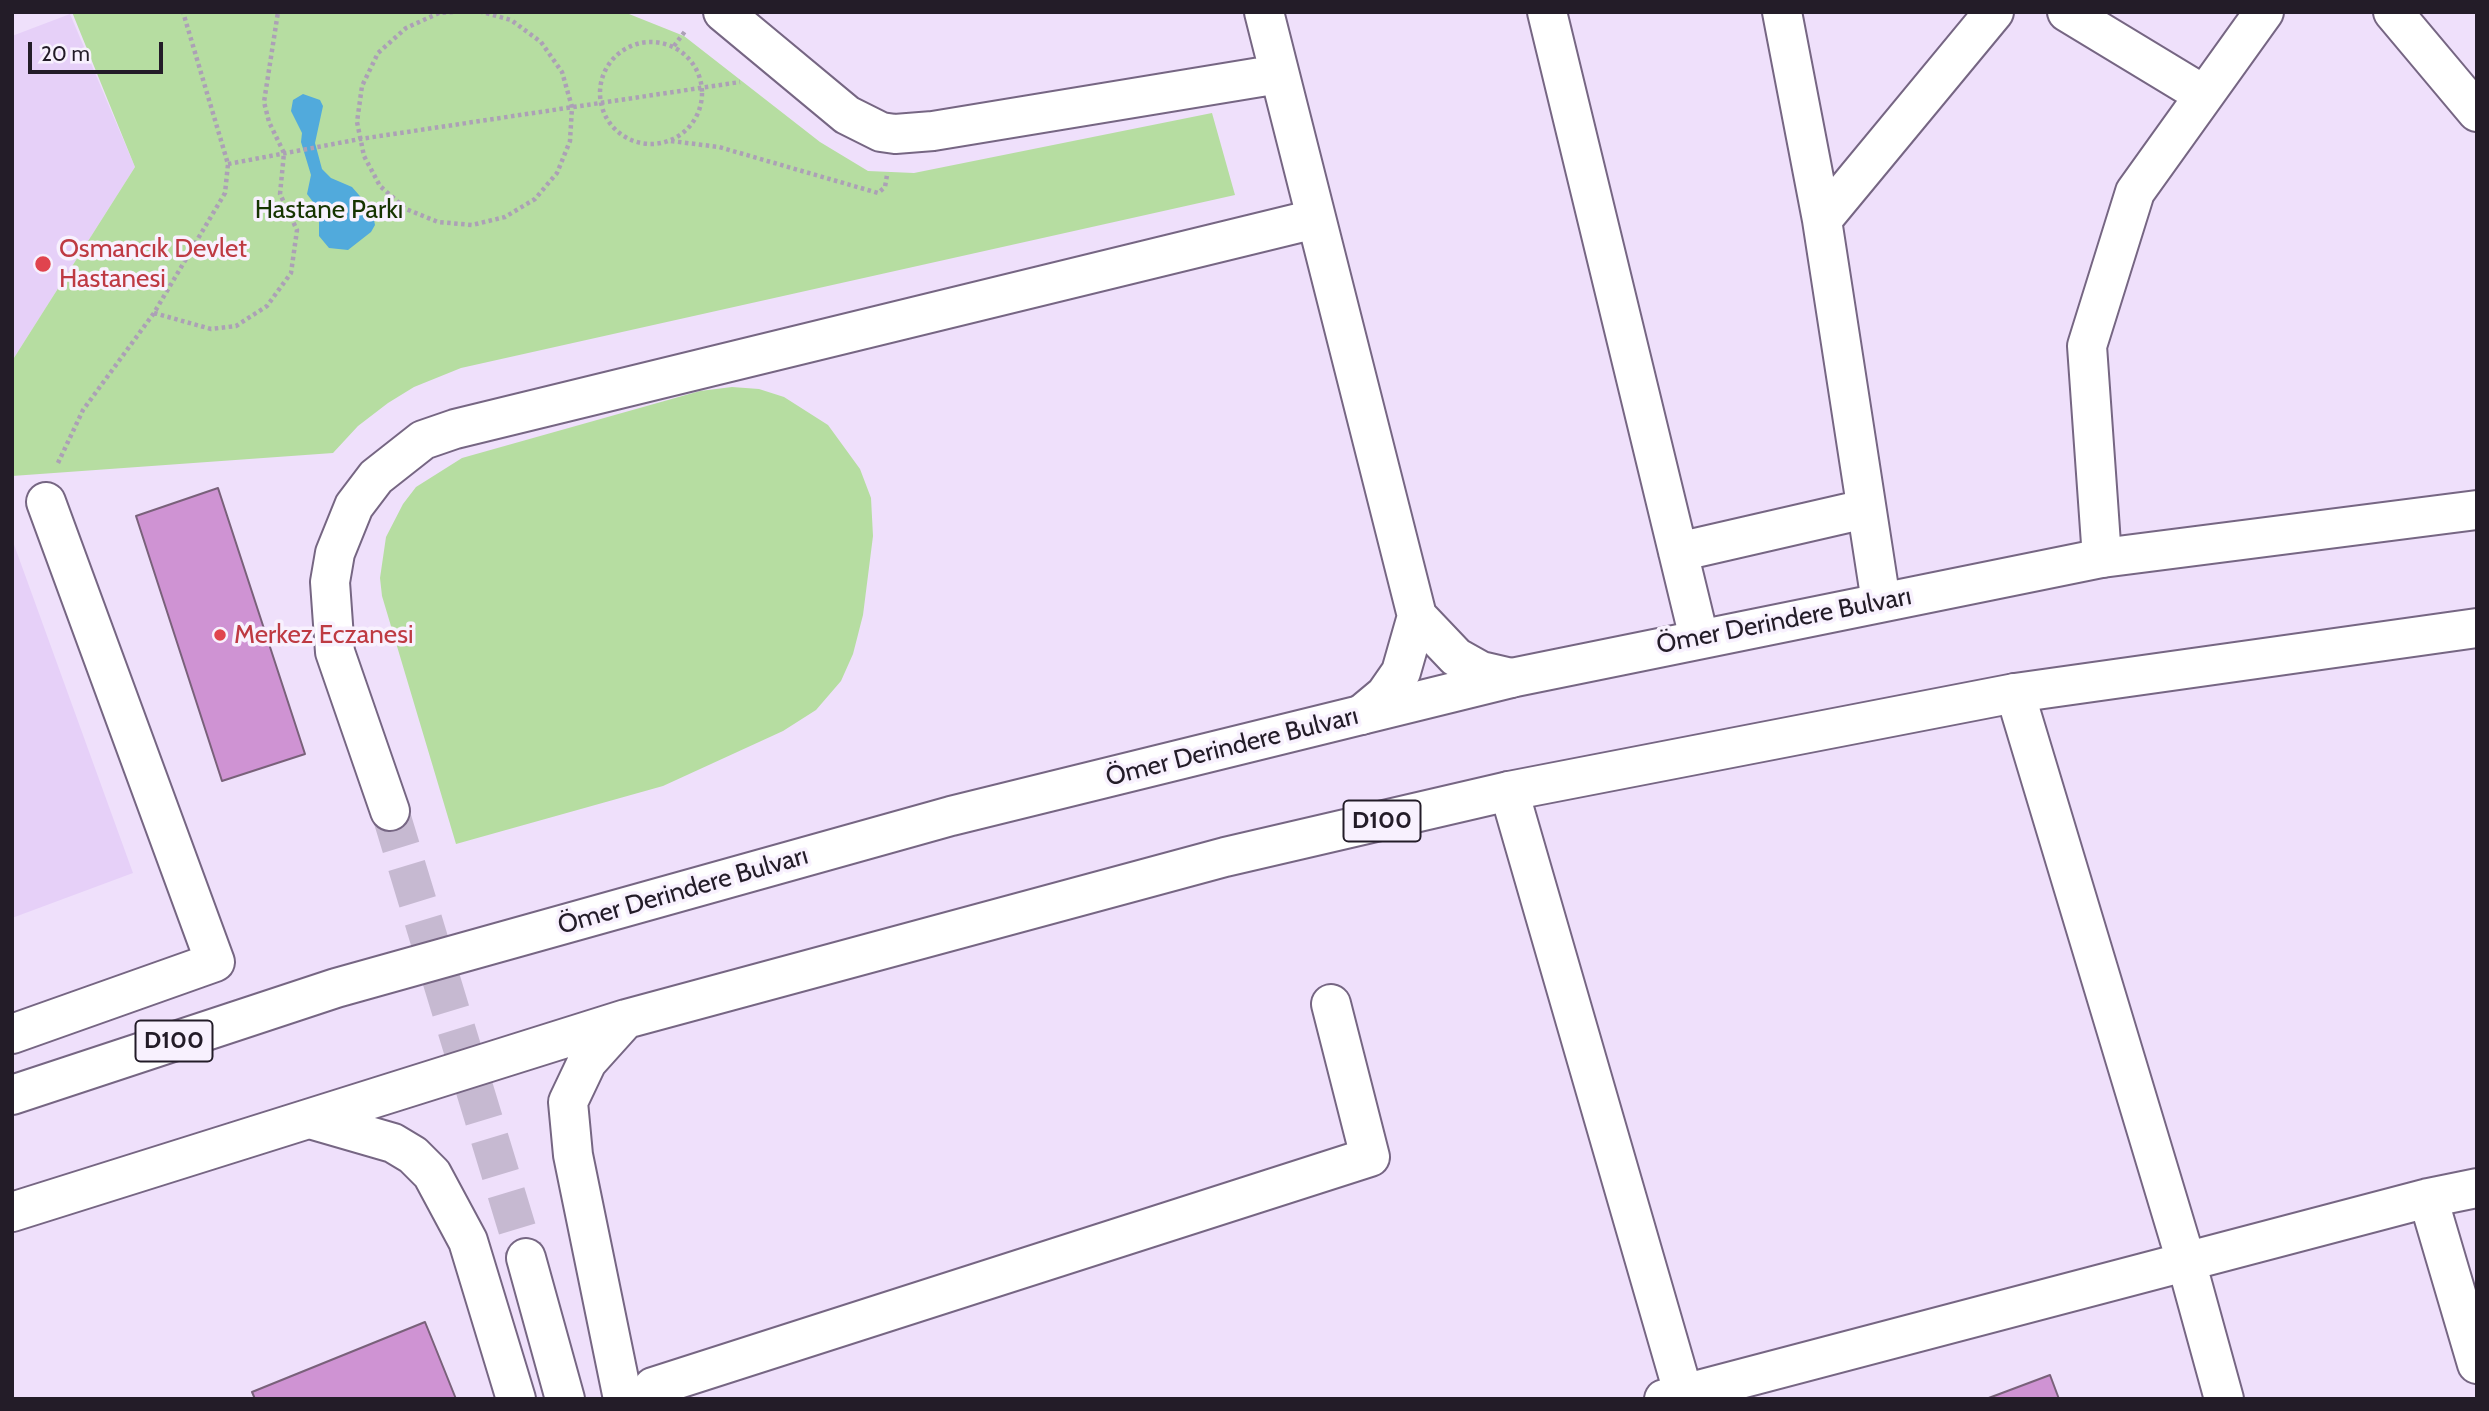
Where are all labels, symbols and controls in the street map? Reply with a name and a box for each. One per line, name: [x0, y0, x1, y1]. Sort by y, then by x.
scale bar: [32, 28, 166, 72]
text: 20 m: [41, 41, 90, 66]
park label: Hastane Parkı: [255, 194, 403, 226]
place label: Osmancık Devlet Hastanesi: [59, 233, 247, 294]
marker: Osmancık Devlet Hastanesi: [33, 254, 53, 274]
street label: Ömer Derindere Bulvarı: [1654, 581, 1914, 661]
place label: Merkez Eczanesi: [234, 619, 413, 651]
marker: Merkez Eczanesi: [212, 627, 228, 643]
street label: Ömer Derindere Bulvarı: [1103, 701, 1361, 793]
road number: D100: [1344, 800, 1420, 842]
street label: Ömer Derindere Bulvarı: [554, 840, 812, 942]
road number: D100: [136, 1021, 212, 1062]

